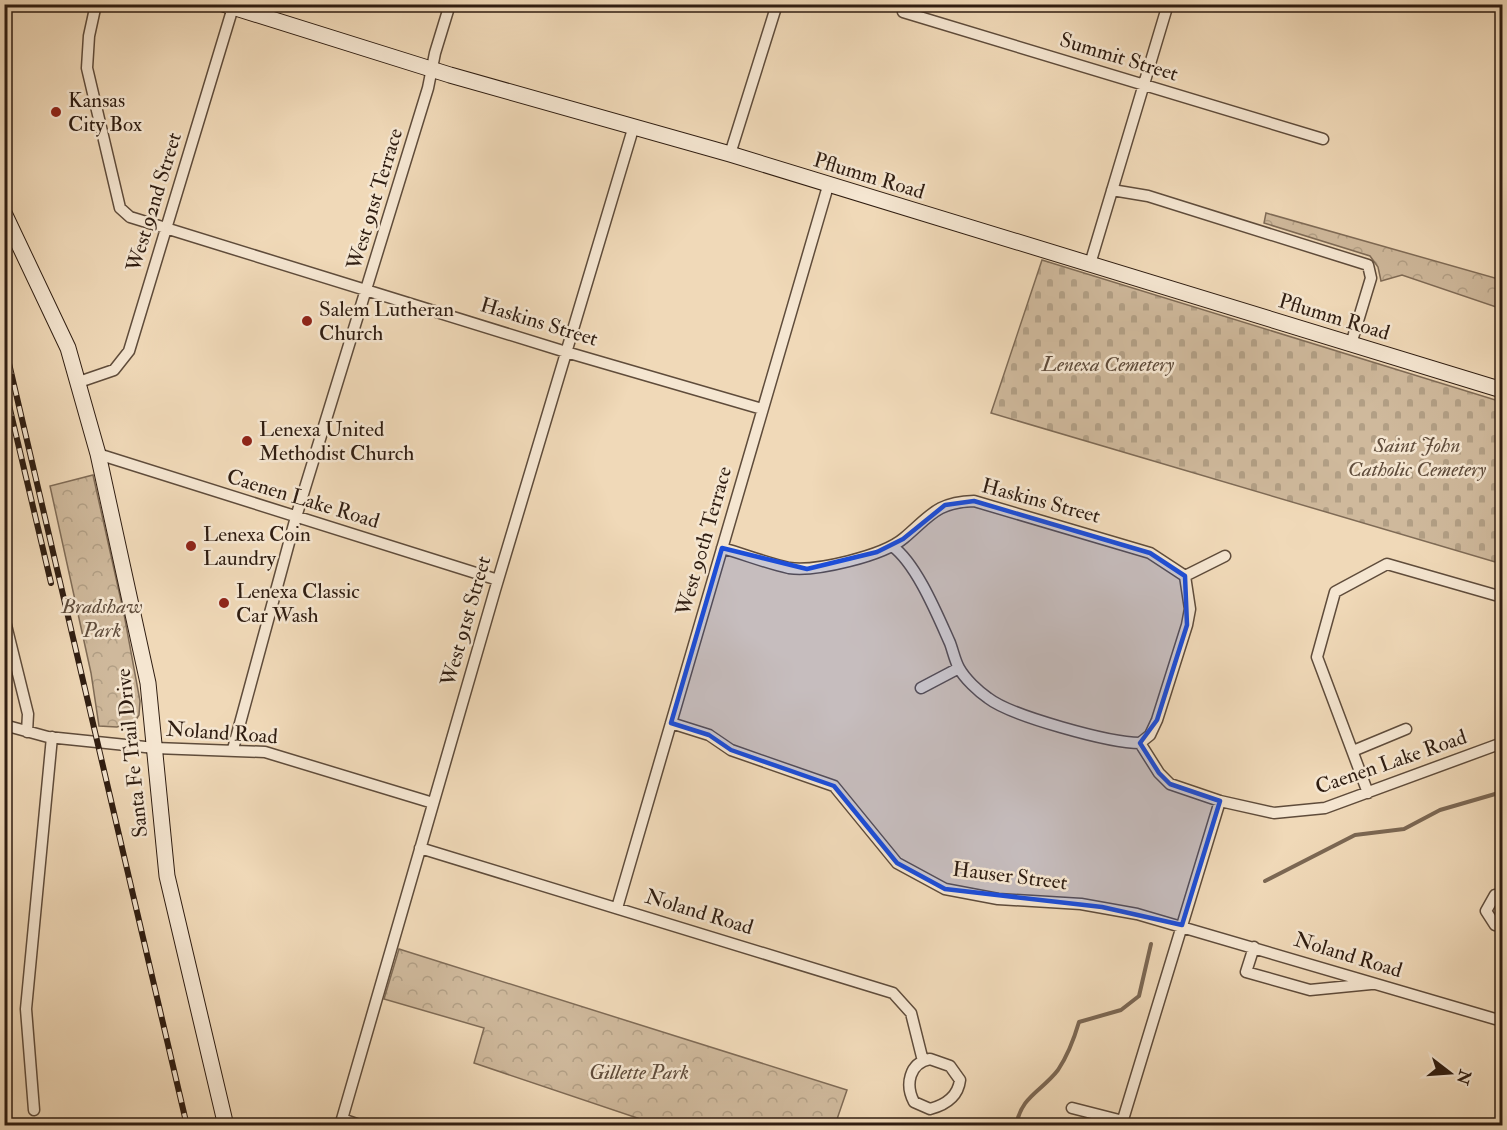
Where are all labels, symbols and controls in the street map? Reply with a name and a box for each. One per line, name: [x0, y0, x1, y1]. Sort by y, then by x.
street label: Summit Street: [1057, 26, 1182, 88]
place label: Kansas City Box: [68, 87, 143, 138]
marker: Kansas City Box: [49, 105, 63, 119]
street label: West 91st Terrace: [340, 125, 409, 274]
street label: West 92nd Street: [120, 129, 188, 276]
street label: Pflumm Road: [810, 146, 929, 206]
street label: Pflumm Road: [1275, 287, 1394, 347]
street label: Haskins Street: [477, 291, 601, 353]
place label: Salem Lutheran Church: [319, 296, 454, 347]
marker: Salem Lutheran Church: [300, 314, 314, 328]
park label: Lenexa Cemetery: [1041, 351, 1175, 378]
place label: Lenexa United Methodist Church: [259, 416, 414, 467]
park label: Saint John Catholic Cemetery: [1348, 432, 1487, 483]
marker: Lenexa United Methodist Church: [240, 434, 254, 448]
street label: Caenen Lake Road: [223, 463, 383, 535]
street label: West 90th Terrace: [670, 463, 738, 620]
street label: Haskins Street: [979, 472, 1103, 530]
place label: Lenexa Coin Laundry: [203, 521, 311, 572]
marker: Lenexa Coin Laundry: [184, 539, 198, 553]
street label: West 91st Street: [434, 553, 497, 690]
place label: Lenexa Classic Car Wash: [236, 578, 360, 629]
park label: Bradshaw Park: [60, 593, 143, 644]
marker: Lenexa Classic Car Wash: [217, 596, 231, 610]
street label: Santa Fe Trail Drive: [110, 667, 154, 839]
street label: Noland Road: [165, 716, 279, 750]
street label: Caenen Lake Road: [1312, 723, 1471, 801]
street label: Hauser Street: [951, 856, 1069, 896]
street label: Noland Road: [642, 883, 757, 941]
street label: Noland Road: [1291, 926, 1406, 984]
north arrow: [1420, 1043, 1480, 1103]
park label: Gillette Park: [589, 1059, 689, 1086]
text: N: [1452, 1066, 1475, 1088]

